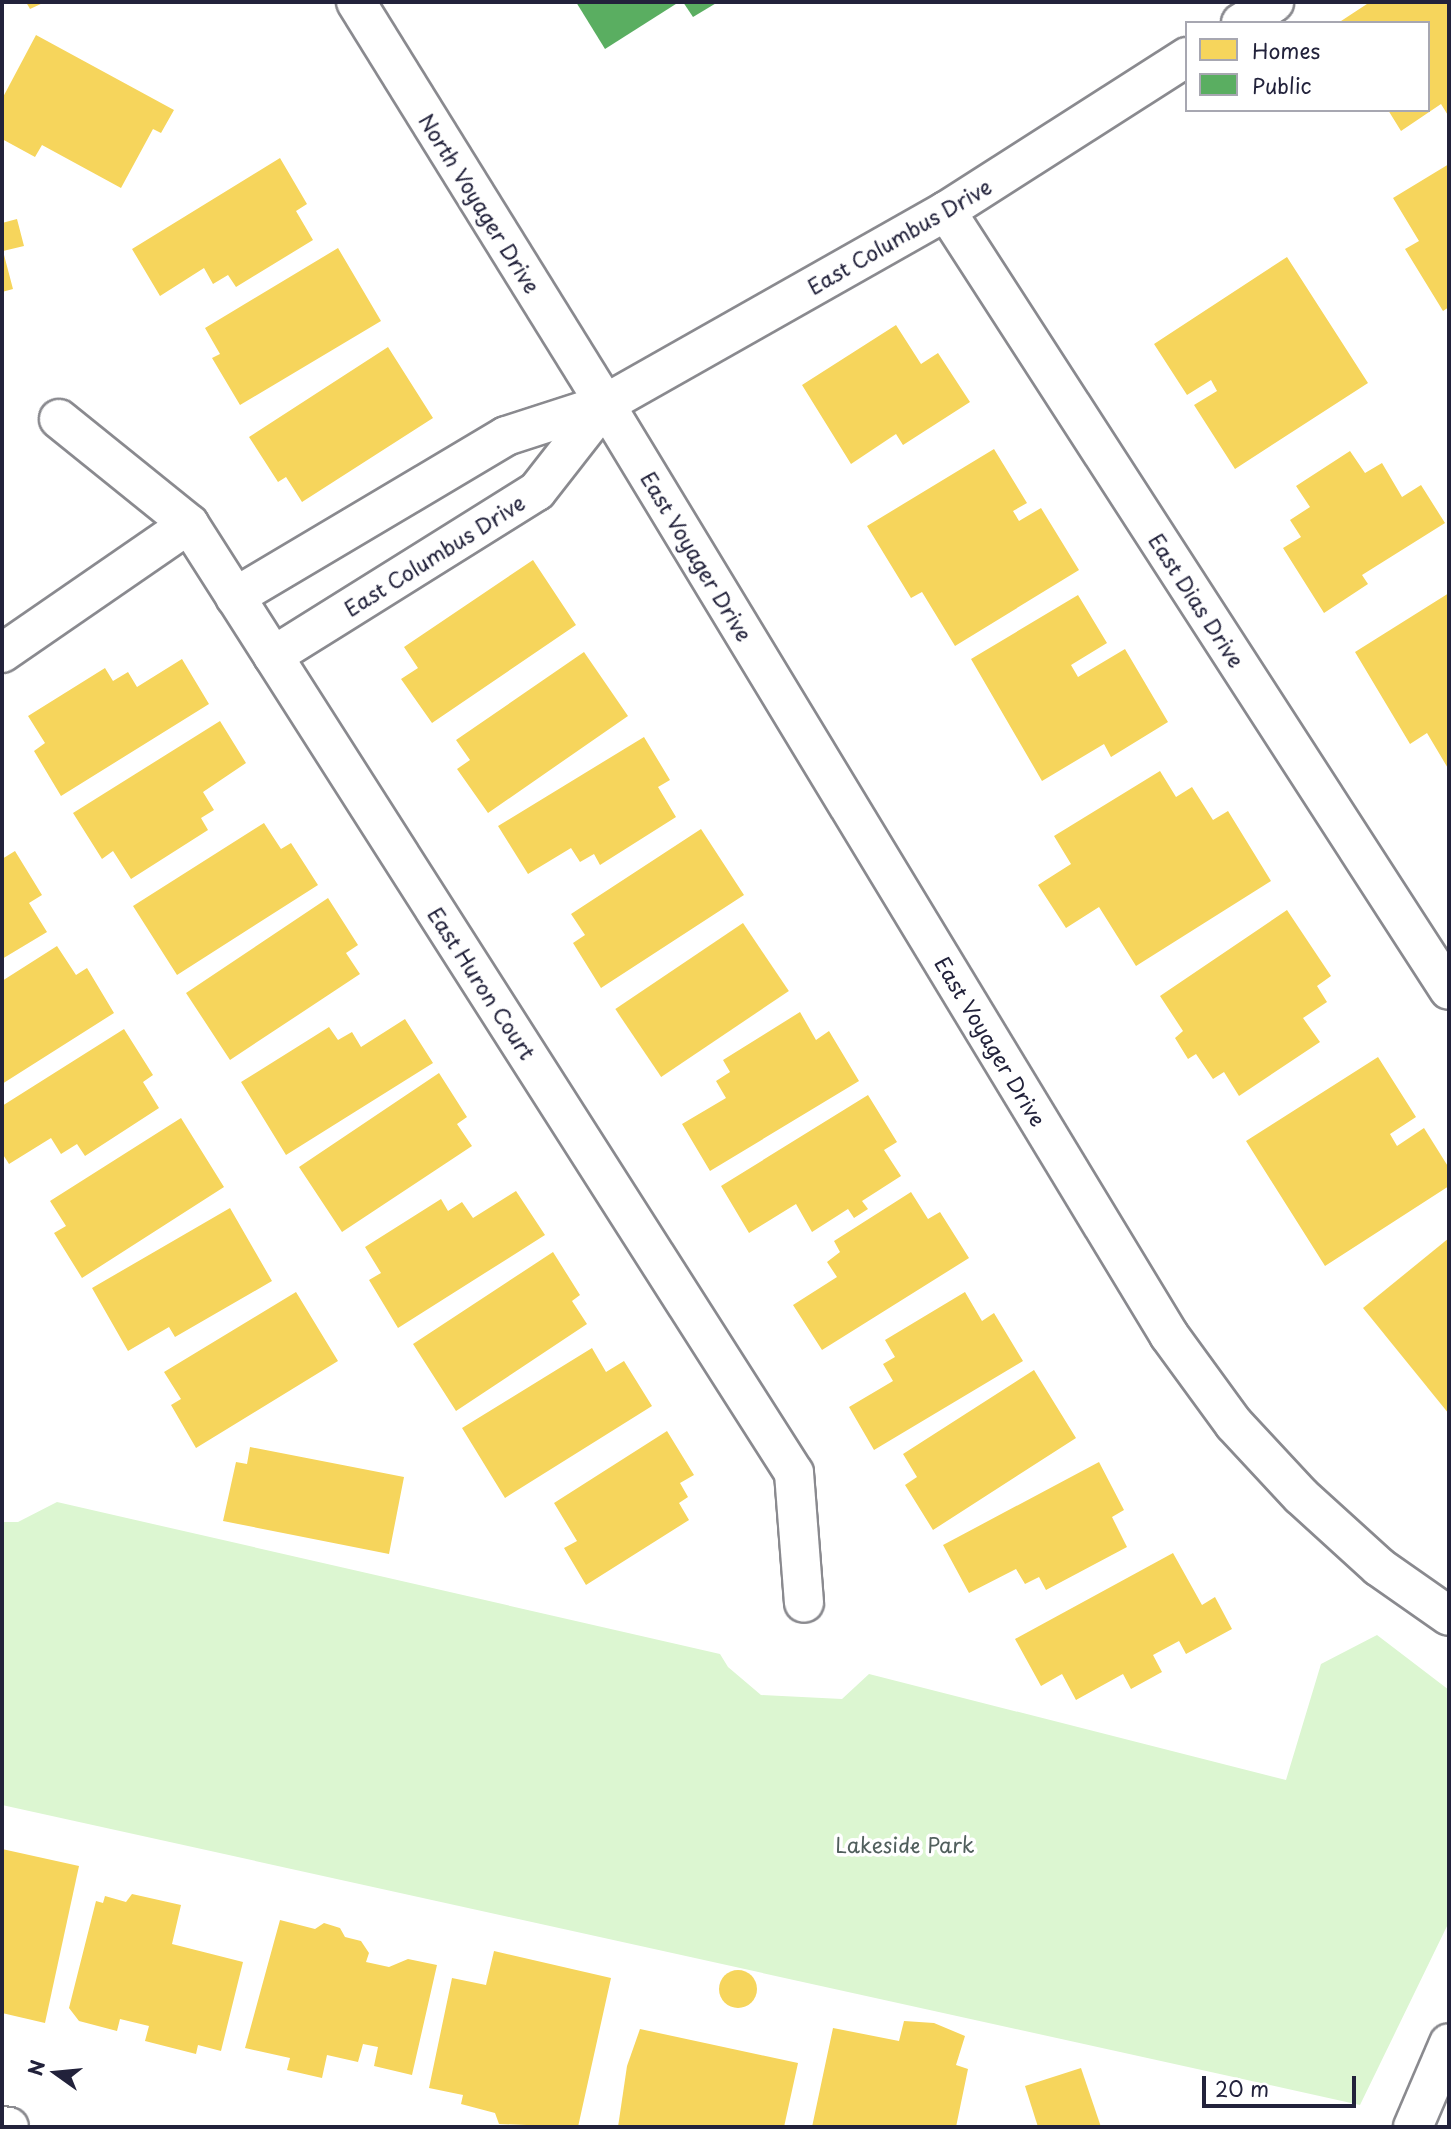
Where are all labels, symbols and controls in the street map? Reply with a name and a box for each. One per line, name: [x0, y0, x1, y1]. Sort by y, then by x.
legend: [1185, 21, 1430, 112]
text: Homes: [1252, 34, 1320, 66]
text: Public: [1252, 69, 1312, 101]
street label: North Voyager Drive: [414, 108, 546, 298]
street label: East Columbus Drive: [803, 173, 995, 299]
street label: East Voyager Drive: [636, 467, 758, 645]
street label: East Columbus Drive: [339, 489, 529, 621]
street label: East Dias Drive: [1144, 528, 1250, 672]
street label: East Huron Court: [423, 902, 541, 1064]
street label: East Voyager Drive: [930, 952, 1052, 1130]
park label: Lakeside Park: [835, 1831, 975, 1857]
north arrow: [21, 2038, 91, 2108]
text: N: [20, 2057, 51, 2078]
scale bar: [1206, 2062, 1360, 2106]
text: 20 m: [1215, 2072, 1269, 2104]

